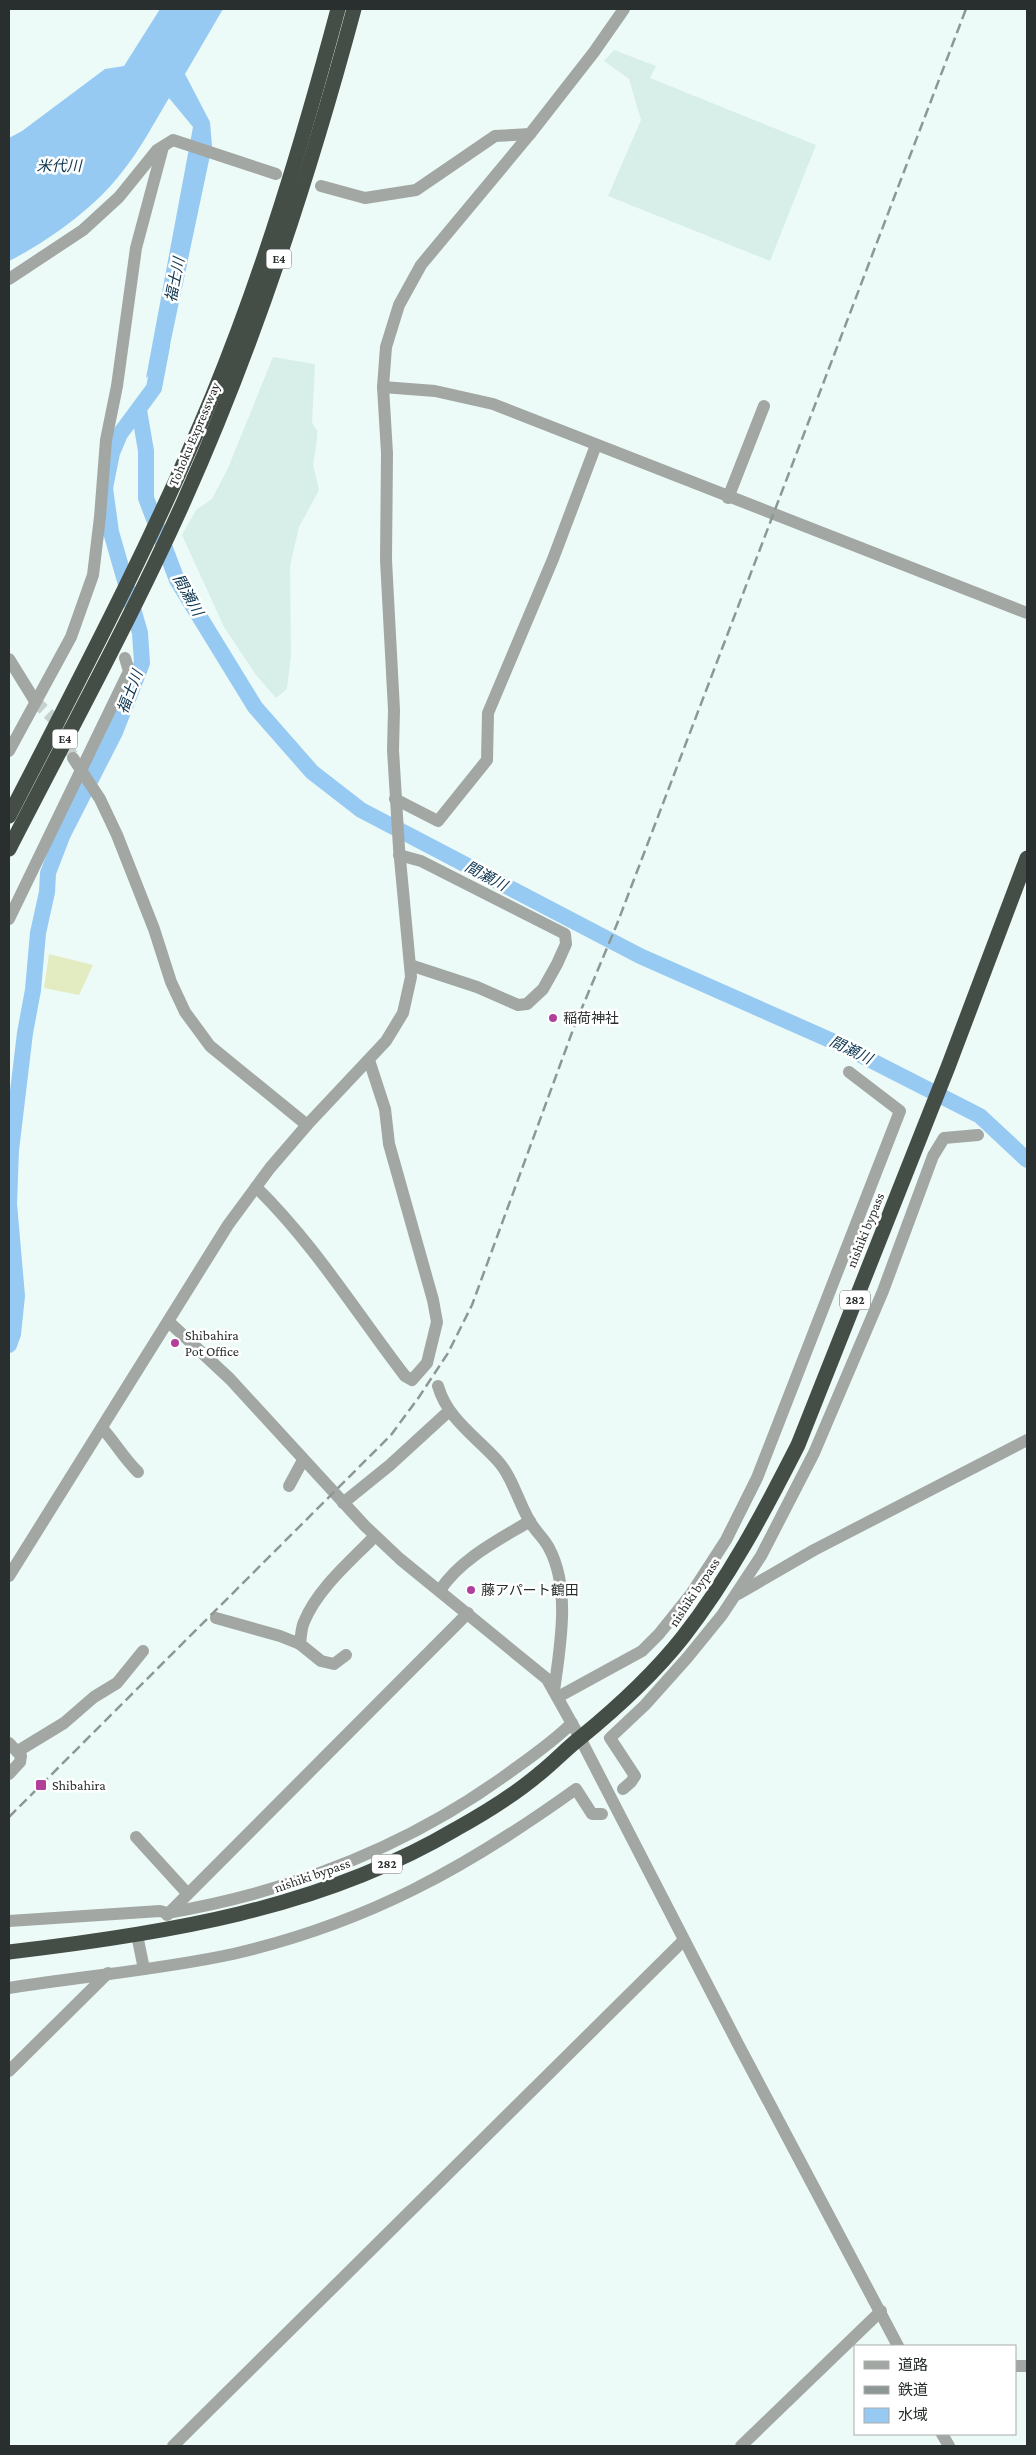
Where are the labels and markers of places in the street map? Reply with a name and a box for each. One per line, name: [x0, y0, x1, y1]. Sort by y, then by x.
place label: 稲荷神社: [563, 1010, 619, 1026]
marker: 稲荷神社: [547, 1012, 559, 1024]
place label: Shibahira Pot Office: [185, 1327, 239, 1359]
marker: Shibahira Pot Office: [169, 1337, 181, 1349]
place label: 藤アパート鶴田: [481, 1582, 579, 1598]
marker: 藤アパート鶴田: [465, 1584, 477, 1596]
place label: Shibahira: [52, 1777, 106, 1793]
marker: Shibahira: [34, 1778, 48, 1792]

